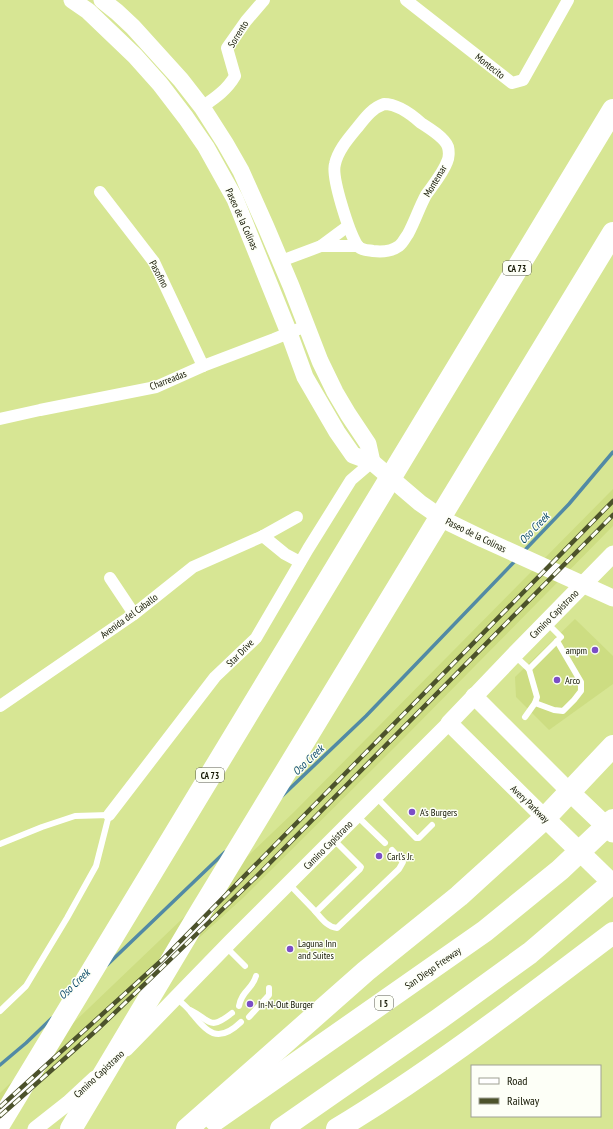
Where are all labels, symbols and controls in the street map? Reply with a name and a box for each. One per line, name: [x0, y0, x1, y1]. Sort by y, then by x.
street label: Sorrento: [225, 18, 251, 50]
street label: Montecito: [472, 50, 508, 82]
street label: Montemar: [420, 162, 450, 199]
street label: Paseo de la Colinas: [223, 186, 262, 252]
street label: Pasofino: [146, 258, 172, 290]
road number: CA 73: [503, 261, 531, 275]
street label: Charreadas: [148, 367, 189, 393]
water label: Oso Creek: [516, 508, 553, 547]
street label: Paseo de la Colinas: [443, 515, 509, 556]
street label: Camino Capistrano: [527, 587, 581, 641]
street label: Avenida del Caballo: [98, 591, 160, 641]
street label: Star Drive: [223, 636, 257, 670]
place label: ampm: [566, 644, 587, 657]
marker: ampm: [590, 645, 600, 655]
place label: Arco: [565, 674, 580, 687]
marker: Arco: [552, 675, 562, 685]
water label: Oso Creek: [289, 741, 328, 778]
road number: CA 73: [196, 768, 224, 782]
street label: Avery Parkway: [508, 782, 552, 826]
place label: A's Burgers: [420, 806, 458, 819]
marker: A's Burgers: [407, 807, 417, 817]
street label: Camino Capistrano: [301, 818, 355, 872]
place label: Carl's Jr.: [387, 850, 414, 863]
marker: Carl's Jr.: [374, 851, 384, 861]
place label: Laguna Inn and Suites: [298, 937, 336, 962]
marker: Laguna Inn and Suites: [285, 944, 295, 954]
street label: San Diego Freeway: [402, 944, 464, 992]
water label: Oso Creek: [55, 965, 94, 1002]
road number: I 5: [375, 996, 393, 1010]
place label: In-N-Out Burger: [258, 998, 314, 1011]
marker: In-N-Out Burger: [245, 999, 255, 1009]
street label: Camino Capistrano: [71, 1047, 127, 1101]
legend: [471, 1065, 601, 1117]
text: Road: [507, 1073, 527, 1088]
text: Railway: [507, 1093, 540, 1108]

